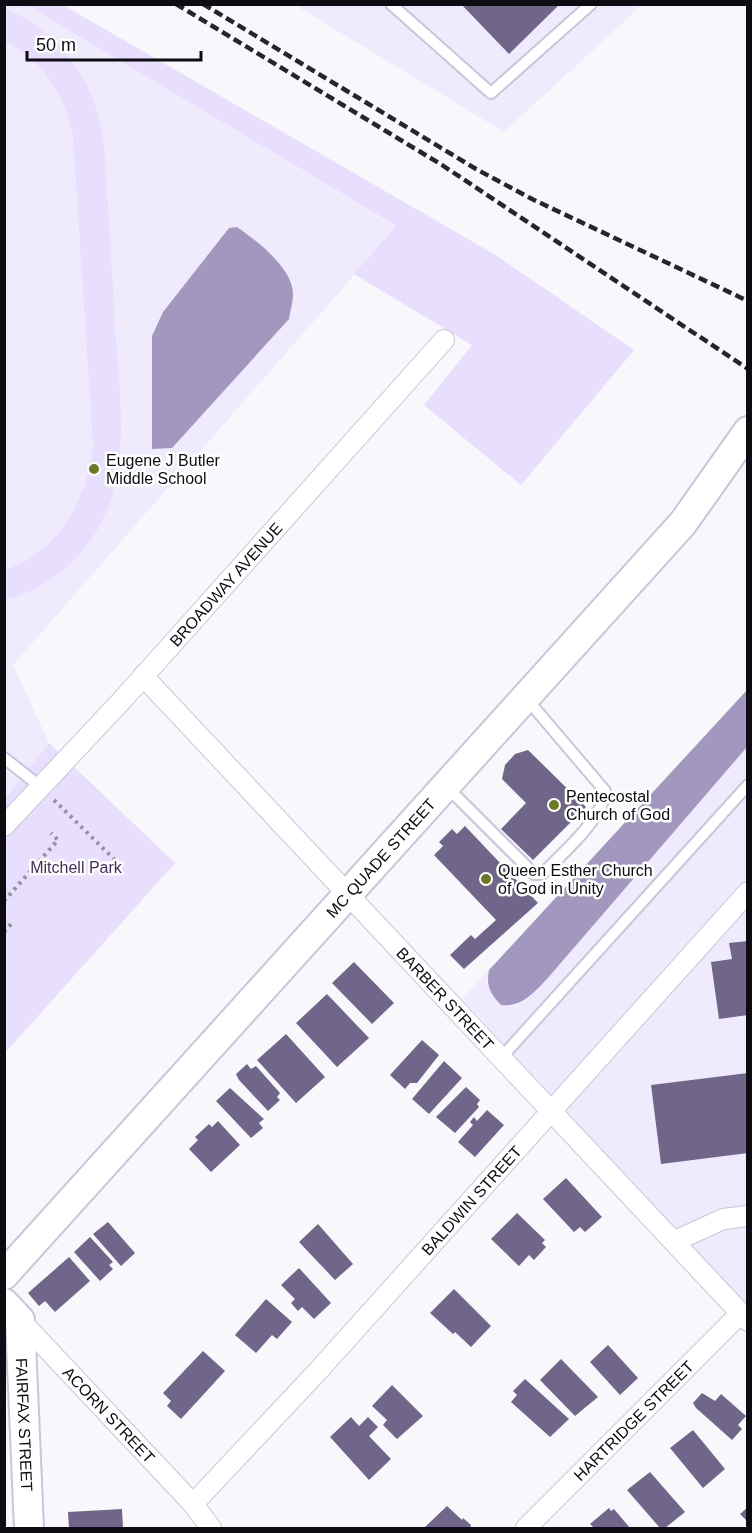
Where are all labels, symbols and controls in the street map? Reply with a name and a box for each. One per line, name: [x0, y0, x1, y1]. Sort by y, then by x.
scale bar: [27, 24, 201, 62]
text: 50 m: [36, 35, 76, 55]
place label: Eugene J Butler Middle School: [106, 452, 221, 487]
marker: Eugene J Butler Middle School: [87, 462, 101, 476]
street label: BROADWAY AVENUE: [166, 519, 285, 649]
place label: Pentecostal Church of God: [566, 788, 670, 823]
street label: MC QUADE STREET: [323, 795, 439, 921]
marker: Pentecostal Church of God: [547, 798, 561, 812]
park label: Mitchell Park: [30, 859, 123, 876]
place label: Queen Esther Church of God in Unity: [498, 862, 653, 897]
marker: Queen Esther Church of God in Unity: [479, 872, 493, 886]
street label: BARBER STREET: [394, 944, 497, 1053]
street label: BALDWIN STREET: [418, 1142, 525, 1258]
street label: HARTRIDGE STREET: [570, 1357, 697, 1484]
street label: FAIRFAX STREET: [13, 1358, 36, 1492]
street label: ACORN STREET: [60, 1363, 158, 1466]

